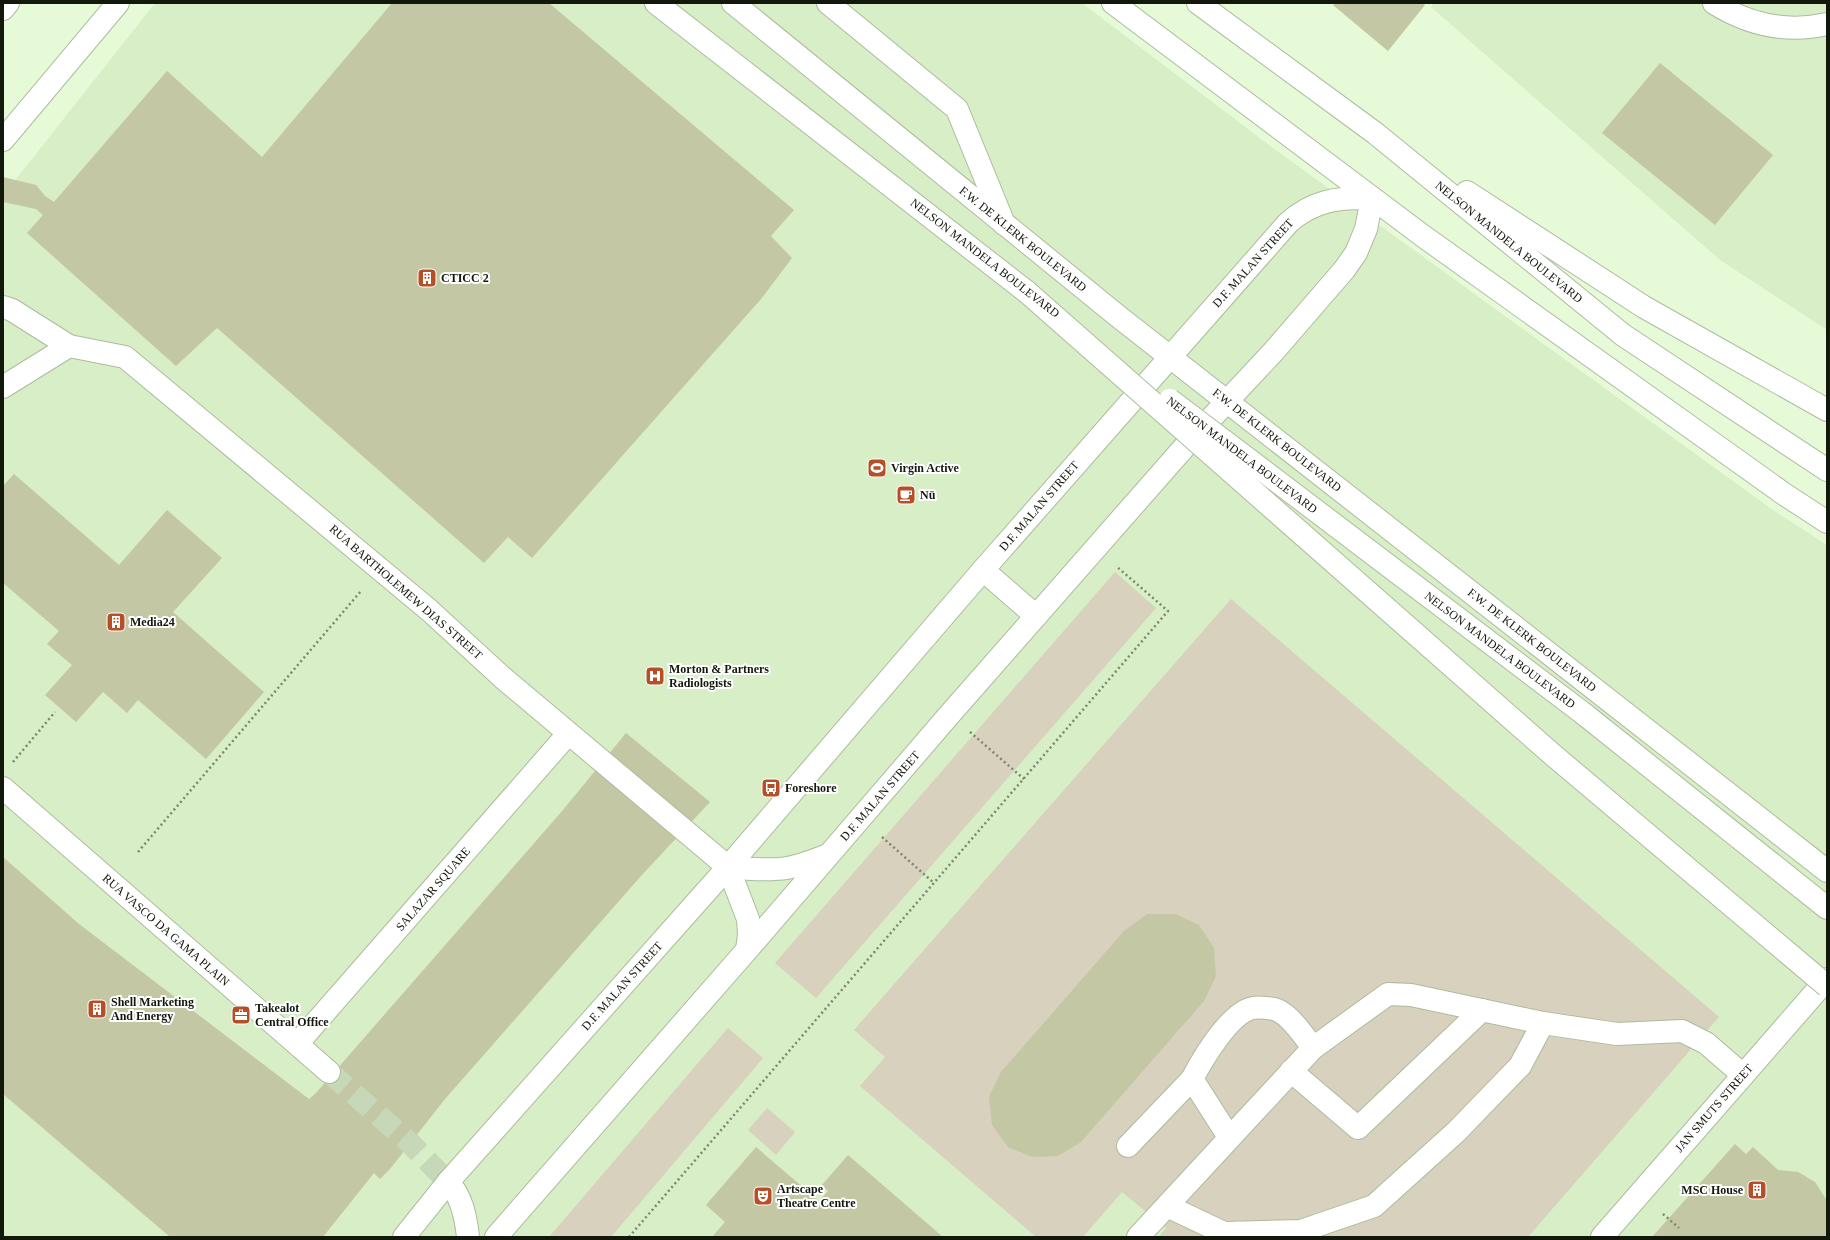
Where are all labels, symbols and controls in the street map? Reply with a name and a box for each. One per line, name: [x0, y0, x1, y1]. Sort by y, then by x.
street label: NELSON MANDELA BOULEVARD: [1433, 178, 1586, 306]
street label: F.W. DE KLERK BOULEVARD: [957, 183, 1090, 295]
street label: NELSON MANDELA BOULEVARD: [908, 195, 1063, 321]
street label: D.F. MALAN STREET: [1210, 215, 1297, 310]
building icon: CTICC 2: [416, 267, 438, 289]
place label: CTICC 2: [441, 271, 489, 285]
street label: F.W. DE KLERK BOULEVARD: [1210, 385, 1344, 495]
street label: NELSON MANDELA BOULEVARD: [1164, 394, 1320, 516]
sports icon: Virgin Active: [866, 457, 888, 479]
street label: D.F. MALAN STREET: [996, 458, 1082, 554]
place label: Virgin Active: [891, 461, 960, 475]
cafe icon: Nü: [895, 484, 917, 506]
place label: Nü: [920, 488, 936, 502]
street label: RUA BARTHOLEMEW DIAS STREET: [327, 522, 486, 663]
street label: F.W. DE KLERK BOULEVARD: [1465, 585, 1599, 695]
street label: NELSON MANDELA BOULEVARD: [1422, 589, 1578, 711]
building icon: Media24: [105, 611, 127, 633]
place label: Media24: [130, 615, 175, 629]
place label: Morton & Partners Radiologists: [669, 662, 769, 690]
hospital icon: Morton & Partners Radiologists: [644, 665, 666, 687]
street label: D.F. MALAN STREET: [837, 748, 923, 844]
bus stop icon: Foreshore: [760, 777, 782, 799]
place label: Foreshore: [785, 781, 837, 795]
street label: SALAZAR SQUARE: [393, 844, 473, 934]
street label: RUA VASCO DA GAMA PLAIN: [100, 871, 233, 989]
street label: D.F. MALAN STREET: [579, 938, 666, 1033]
place label: Shell Marketing And Energy: [111, 995, 194, 1023]
building icon: Shell Marketing And Energy: [86, 998, 108, 1020]
place label: Takealot Central Office: [255, 1001, 329, 1029]
office icon: Takealot Central Office: [230, 1004, 252, 1026]
street label: JAN SMUTS STREET: [1672, 1061, 1756, 1155]
building icon: MSC House: [1746, 1179, 1768, 1201]
place label: Artscape Theatre Centre: [777, 1182, 856, 1210]
place label: MSC House: [1681, 1183, 1744, 1197]
theatre icon: Artscape Theatre Centre: [752, 1185, 774, 1207]

